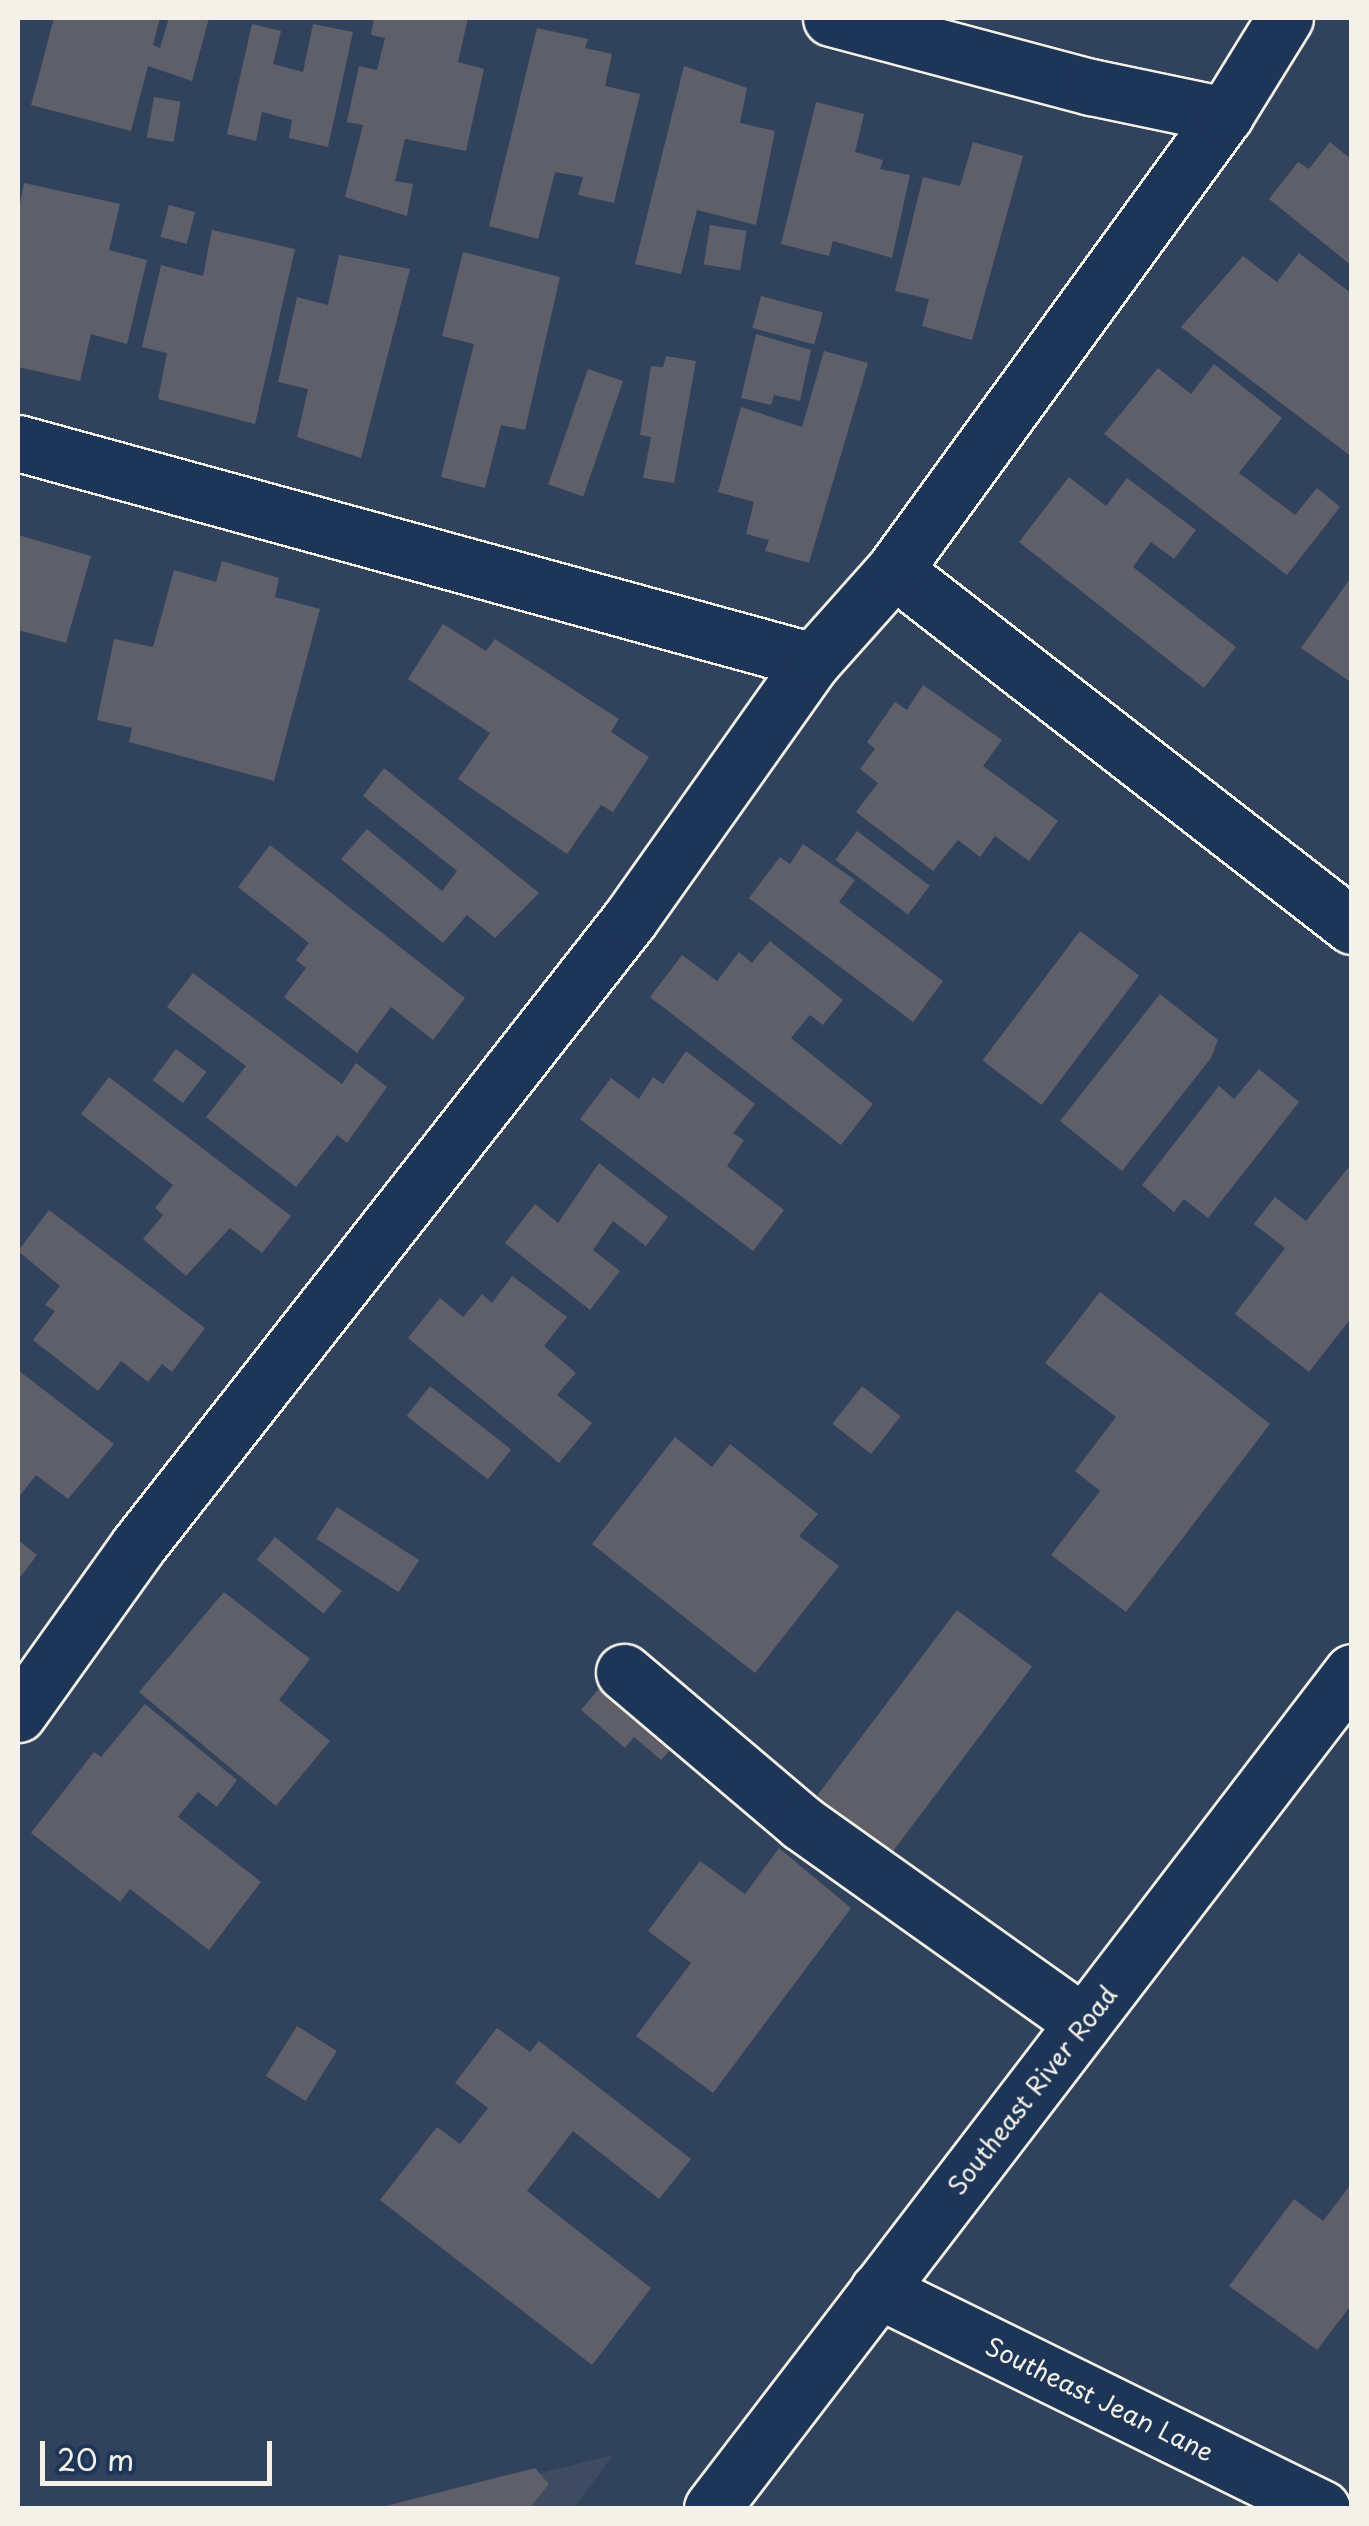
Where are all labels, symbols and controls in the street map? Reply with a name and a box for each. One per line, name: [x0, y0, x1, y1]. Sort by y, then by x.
street label: Southeast River Road: [941, 1980, 1123, 2200]
street label: Southeast Jean Lane: [981, 2331, 1219, 2467]
scale bar: [45, 2421, 278, 2483]
text: 20 m: [57, 2436, 134, 2481]

